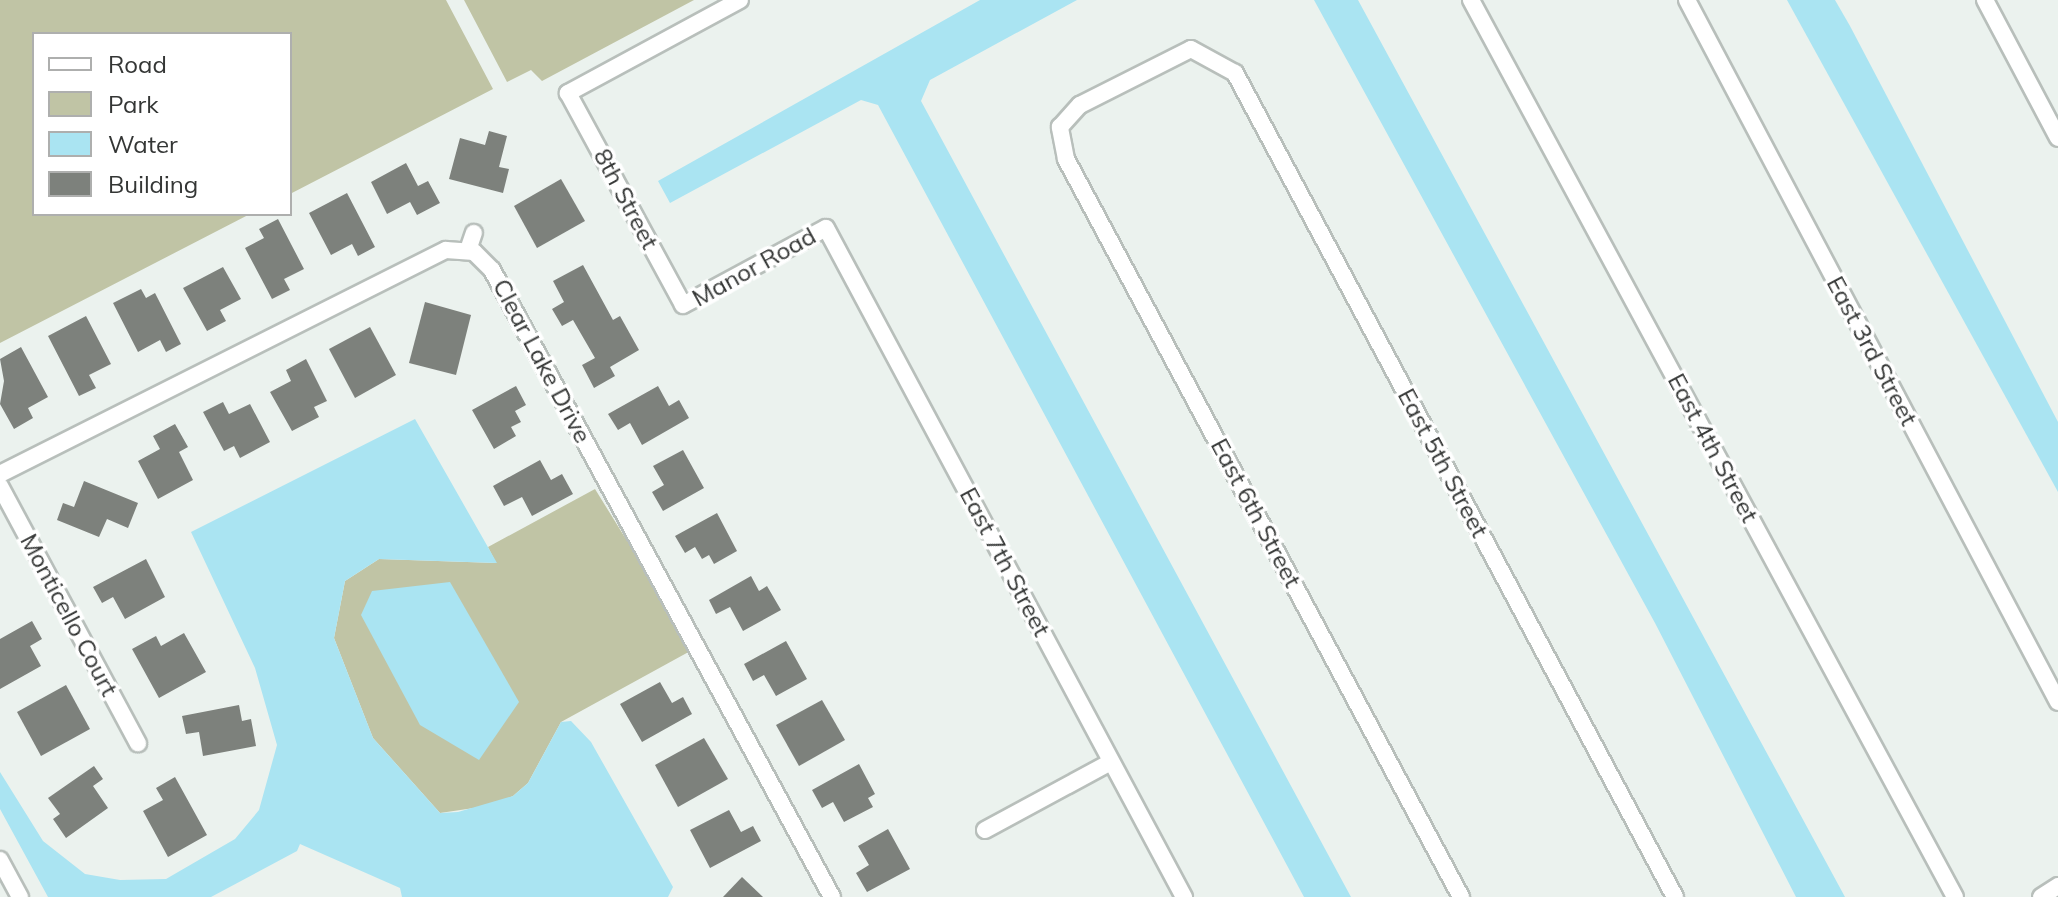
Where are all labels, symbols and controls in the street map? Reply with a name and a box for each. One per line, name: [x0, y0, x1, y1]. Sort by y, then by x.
legend: [32, 32, 292, 216]
text: Road: [108, 49, 167, 79]
text: Park: [108, 89, 159, 119]
text: Water: [108, 129, 178, 159]
street label: 8th Street: [588, 144, 664, 254]
text: Building: [108, 169, 198, 199]
street label: Manor Road: [687, 221, 821, 313]
street label: East 3rd Street: [1821, 271, 1923, 431]
street label: Clear Lake Drive: [487, 274, 597, 448]
street label: East 4th Street: [1662, 369, 1764, 527]
street label: East 5th Street: [1392, 384, 1494, 542]
street label: East 6th Street: [1205, 434, 1307, 592]
street label: East 7th Street: [954, 483, 1056, 641]
street label: Monticello Court: [14, 529, 124, 701]

